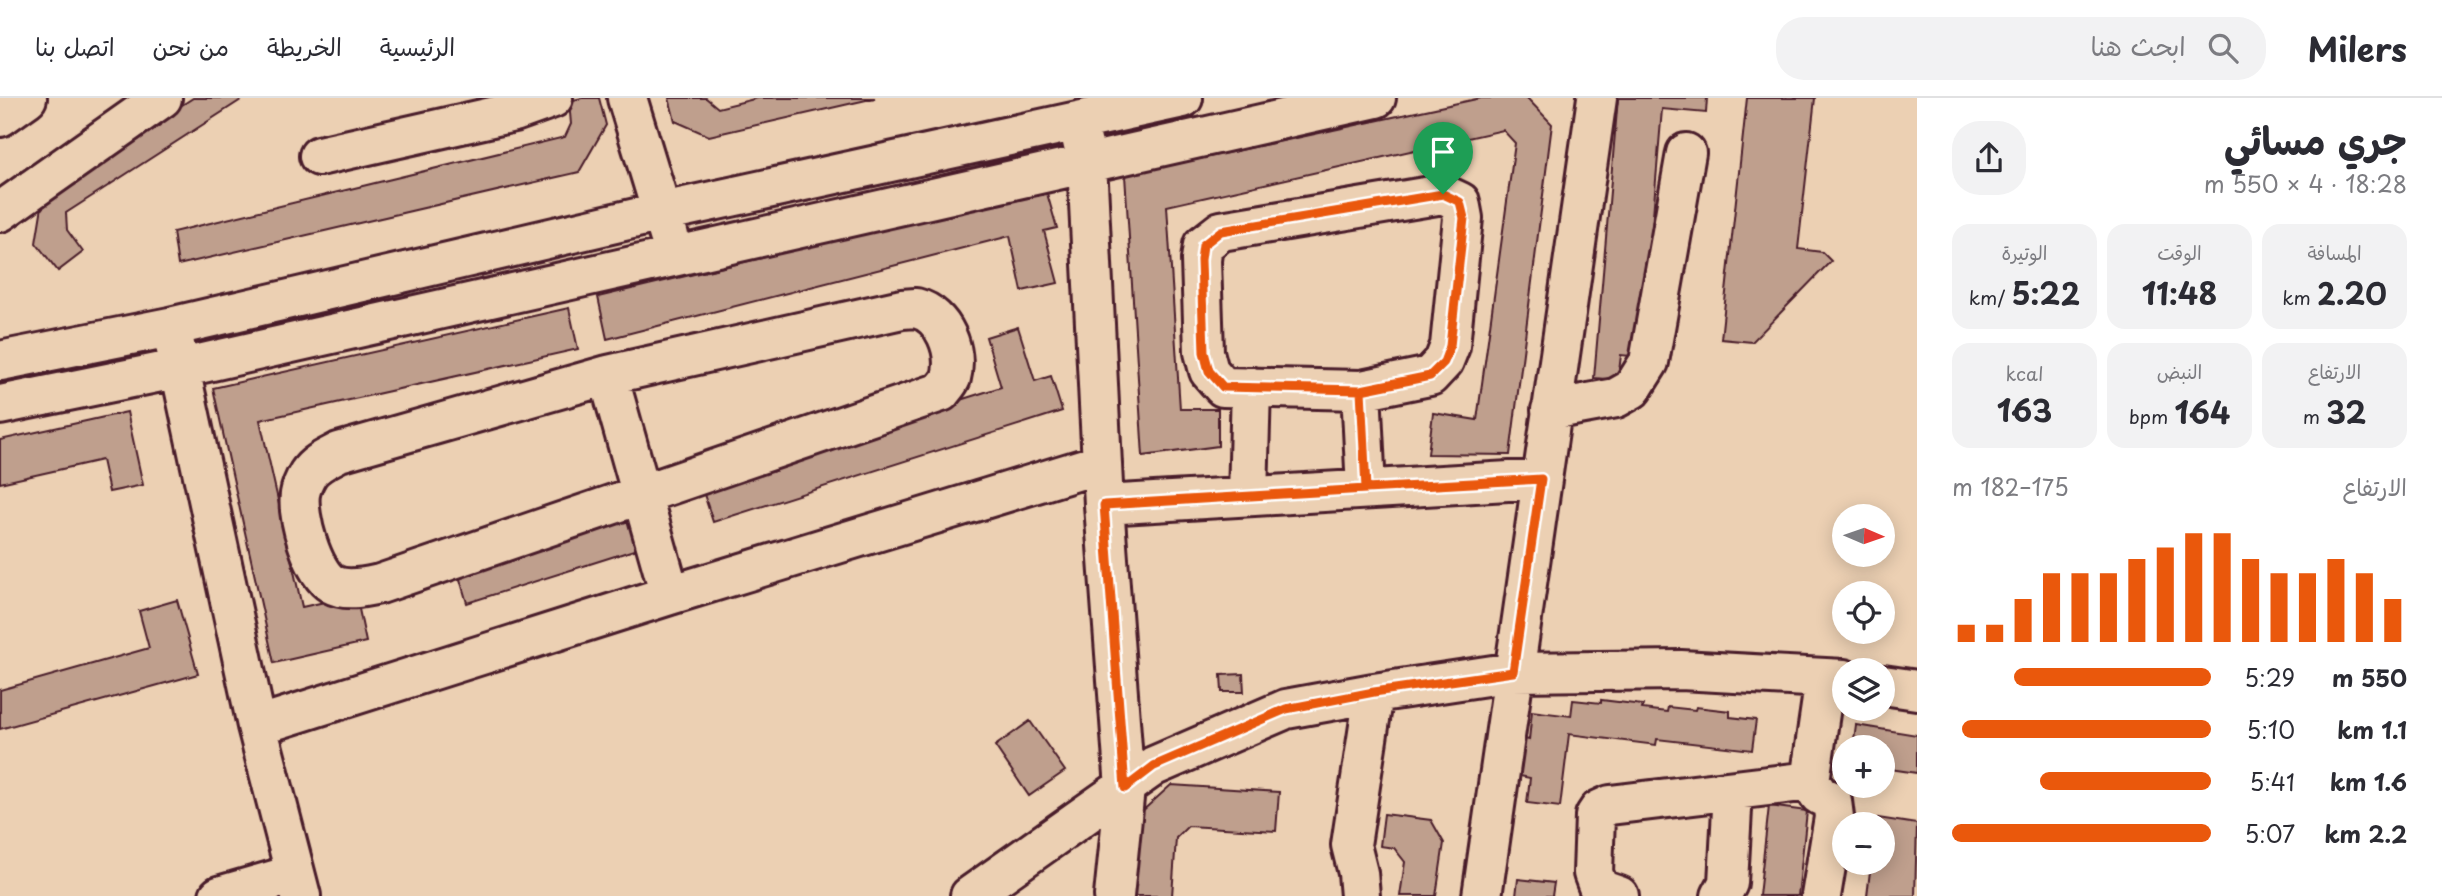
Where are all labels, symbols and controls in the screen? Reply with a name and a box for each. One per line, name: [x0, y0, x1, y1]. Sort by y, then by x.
search box: [1776, 17, 2266, 80]
text: Milers: [2308, 23, 2407, 73]
text: ابحث هنا: [2090, 26, 2186, 65]
text: اتصل بنا: [35, 28, 115, 64]
text: من نحن: [153, 28, 229, 64]
text: الخريطة: [267, 28, 342, 64]
text: الرئيسية: [380, 28, 455, 64]
icon: search: [2204, 29, 2242, 67]
text: جري مسائي: [2224, 111, 2407, 168]
button: share: [1952, 121, 2026, 195]
pin: [1413, 122, 1473, 194]
icon: arrive: [1424, 133, 1462, 171]
text: 18:28 · 4 × 550 m: [2204, 166, 2407, 201]
text: الوتيرة: [2002, 238, 2047, 266]
text: الوقت: [2157, 238, 2202, 266]
text: المسافة: [2307, 238, 2362, 266]
text: 5:22: [2011, 270, 2080, 315]
text: 11:48: [2142, 270, 2217, 315]
text: 2.20: [2317, 270, 2387, 315]
text: /km: [1969, 283, 2011, 311]
text: km: [2282, 283, 2317, 311]
text: النبض: [2157, 357, 2202, 385]
text: الارتفاع: [2308, 357, 2361, 385]
text: kcal: [2006, 359, 2043, 387]
text: 163: [1997, 387, 2052, 432]
text: 164: [2175, 389, 2230, 434]
text: 32: [2326, 389, 2366, 434]
text: bpm: [2129, 402, 2175, 430]
text: m: [2303, 402, 2326, 430]
text: 175–182 m: [1952, 469, 2069, 504]
text: الارتفاع: [2343, 469, 2407, 504]
north arrow: [1832, 504, 1895, 567]
map controls: [1832, 504, 1895, 875]
button: locate: [1832, 581, 1895, 644]
button: layers: [1832, 658, 1895, 721]
text: 5:29: [2244, 660, 2295, 695]
text: 550 m: [2332, 660, 2407, 695]
text: 5:10: [2247, 712, 2295, 747]
text: 1.1 km: [2337, 712, 2407, 747]
button: +: [1832, 735, 1895, 798]
text: 5:41: [2250, 764, 2295, 799]
text: 1.6 km: [2330, 764, 2407, 799]
button: −: [1832, 812, 1895, 875]
text: 5:07: [2244, 816, 2295, 851]
text: 2.2 km: [2324, 816, 2407, 851]

